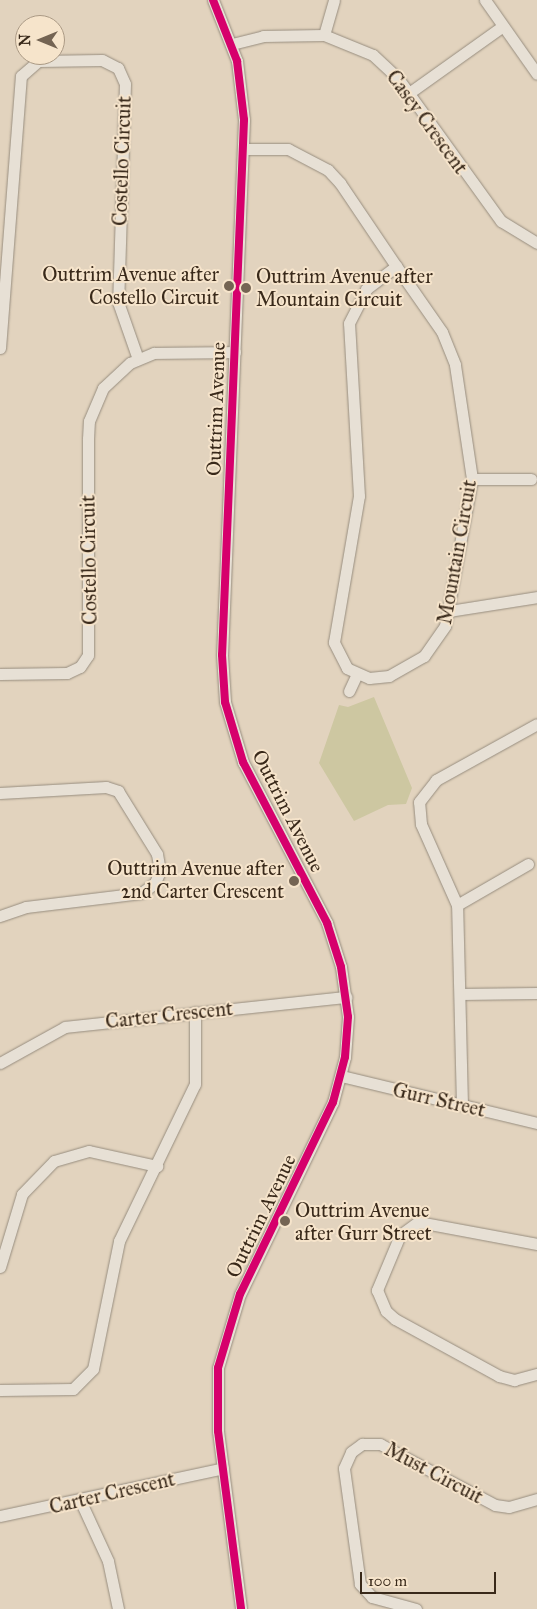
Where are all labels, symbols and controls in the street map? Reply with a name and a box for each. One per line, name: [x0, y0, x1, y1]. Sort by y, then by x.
north arrow: [15, 15, 65, 65]
text: N: [17, 34, 34, 46]
street label: Casey Crescent: [381, 65, 473, 179]
street label: Costello Circuit: [108, 96, 136, 226]
place label: Outtrim Avenue after Costello Circuit: [42, 262, 219, 309]
place label: Outtrim Avenue after Mountain Circuit: [256, 264, 433, 311]
marker: Outtrim Avenue after Costello Circuit: [223, 280, 235, 292]
marker: Outtrim Avenue after Mountain Circuit: [240, 282, 252, 294]
street label: Outtrim Avenue: [202, 342, 230, 476]
street label: Mountain Circuit: [432, 478, 482, 626]
street label: Costello Circuit: [76, 495, 102, 625]
street label: Outtrim Avenue: [247, 746, 329, 876]
place label: Outtrim Avenue after 2nd Carter Crescent: [107, 857, 284, 904]
marker: Outtrim Avenue after 2nd Carter Crescent: [288, 875, 300, 887]
street label: Carter Crescent: [104, 996, 234, 1034]
street label: Gurr Street: [390, 1078, 488, 1122]
street label: Outtrim Avenue: [221, 1150, 301, 1282]
place label: Outtrim Avenue after Gurr Street: [295, 1198, 432, 1245]
marker: Outtrim Avenue after Gurr Street: [279, 1215, 291, 1227]
street label: Must Circuit: [381, 1437, 487, 1509]
street label: Carter Crescent: [47, 1467, 177, 1519]
scale bar: [362, 1562, 498, 1594]
text: 100 m: [368, 1572, 407, 1590]

